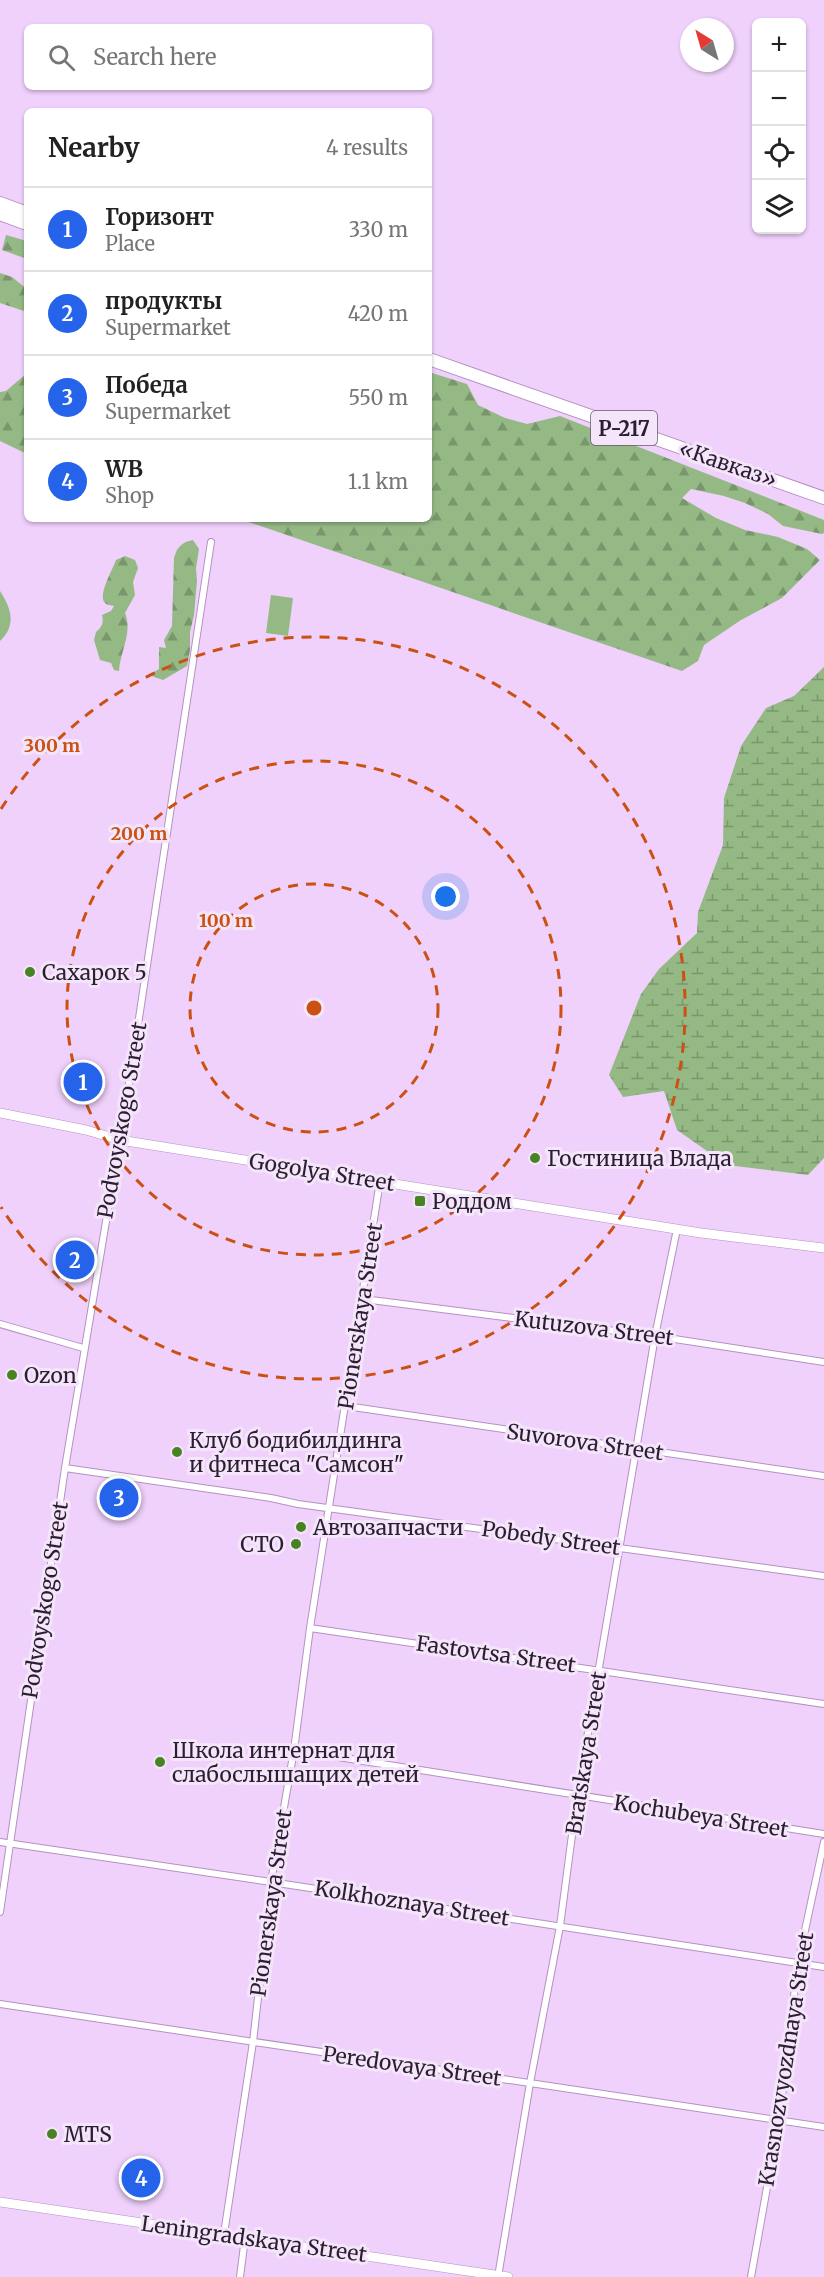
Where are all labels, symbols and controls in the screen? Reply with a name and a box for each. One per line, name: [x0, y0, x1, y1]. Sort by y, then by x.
north arrow: [680, 18, 734, 72]
map controls: [752, 18, 806, 234]
button: +: [752, 18, 806, 72]
search box: [24, 24, 432, 90]
icon: search: [45, 41, 78, 74]
text: Search here: [93, 43, 216, 71]
button: −: [752, 72, 806, 126]
button: locate: [752, 126, 806, 180]
text: Nearby: [48, 131, 140, 164]
text: 4 results: [326, 135, 408, 160]
button: layers: [752, 180, 806, 234]
text: Горизонт: [105, 203, 214, 231]
text: 1: [63, 217, 72, 242]
text: 330 m: [349, 217, 408, 242]
text: Place: [105, 231, 155, 256]
text: продукты: [105, 287, 222, 315]
text: 2: [62, 301, 73, 326]
text: 420 m: [348, 301, 408, 326]
text: Supermarket: [105, 315, 231, 340]
text: Победа: [105, 371, 188, 399]
text: 3: [62, 385, 73, 410]
text: 550 m: [349, 385, 408, 410]
text: Supermarket: [105, 399, 231, 424]
road number: Р-217: [591, 411, 657, 445]
street label: «Кавказ»: [676, 435, 780, 493]
text: WB: [105, 455, 143, 483]
text: 4: [61, 469, 74, 494]
text: 1.1 km: [348, 469, 408, 494]
text: Shop: [105, 483, 154, 508]
text: 300 m: [24, 734, 80, 757]
text: 200 m: [111, 822, 167, 845]
your location: [431, 882, 460, 911]
text: 100 m: [199, 909, 253, 932]
place label: Сахарок 5: [42, 959, 147, 986]
marker: Сахарок 5: [23, 965, 37, 979]
centre of rings: [304, 998, 324, 1018]
street label: Podvoyskogo Street: [91, 1019, 153, 1221]
pin: 1: [64, 1060, 103, 1104]
place label: Гостиница Влада: [547, 1145, 732, 1172]
street label: Gogolya Street: [247, 1147, 397, 1197]
marker: Гостиница Влада: [528, 1151, 542, 1165]
place label: Роддом: [432, 1188, 512, 1215]
marker: Роддом: [413, 1194, 427, 1208]
street label: Pionerskaya Street: [332, 1221, 388, 1411]
pin: 2: [56, 1238, 94, 1282]
street label: Kutuzova Street: [513, 1305, 675, 1351]
place label: Ozon: [24, 1362, 77, 1389]
marker: Ozon: [5, 1368, 19, 1382]
street label: Suvorova Street: [505, 1418, 665, 1466]
place label: Клуб бодибилдинга и фитнеса "Самсон": [189, 1427, 404, 1478]
marker: Клуб бодибилдинга и фитнеса "Самсон": [170, 1445, 184, 1459]
pin: 3: [100, 1476, 138, 1520]
street label: Podvoyskogo Street: [16, 1499, 74, 1701]
place label: Автозапчасти: [312, 1514, 464, 1541]
street label: Pobedy Street: [480, 1515, 622, 1561]
marker: Автозапчасти: [294, 1520, 308, 1534]
place label: СТО: [240, 1531, 284, 1558]
marker: СТО: [289, 1537, 303, 1551]
street label: Fastovtsa Street: [414, 1629, 578, 1679]
street label: Bratskaya Street: [560, 1669, 612, 1837]
place label: Школа интернат для слабослышащих детей: [172, 1737, 419, 1788]
marker: Школа интернат для слабослышащих детей: [153, 1755, 167, 1769]
street label: Kochubeya Street: [612, 1789, 790, 1843]
street label: Pionerskaya Street: [244, 1808, 298, 1998]
street label: Kolkhoznaya Street: [313, 1874, 511, 1932]
street label: Krasnozvyozdnaya Street: [753, 1930, 819, 2188]
street label: Peredovaya Street: [321, 2040, 503, 2092]
place label: MTS: [64, 2121, 112, 2148]
marker: MTS: [45, 2127, 59, 2141]
pin: 4: [122, 2156, 160, 2200]
street label: Leningradskaya Street: [140, 2210, 368, 2268]

